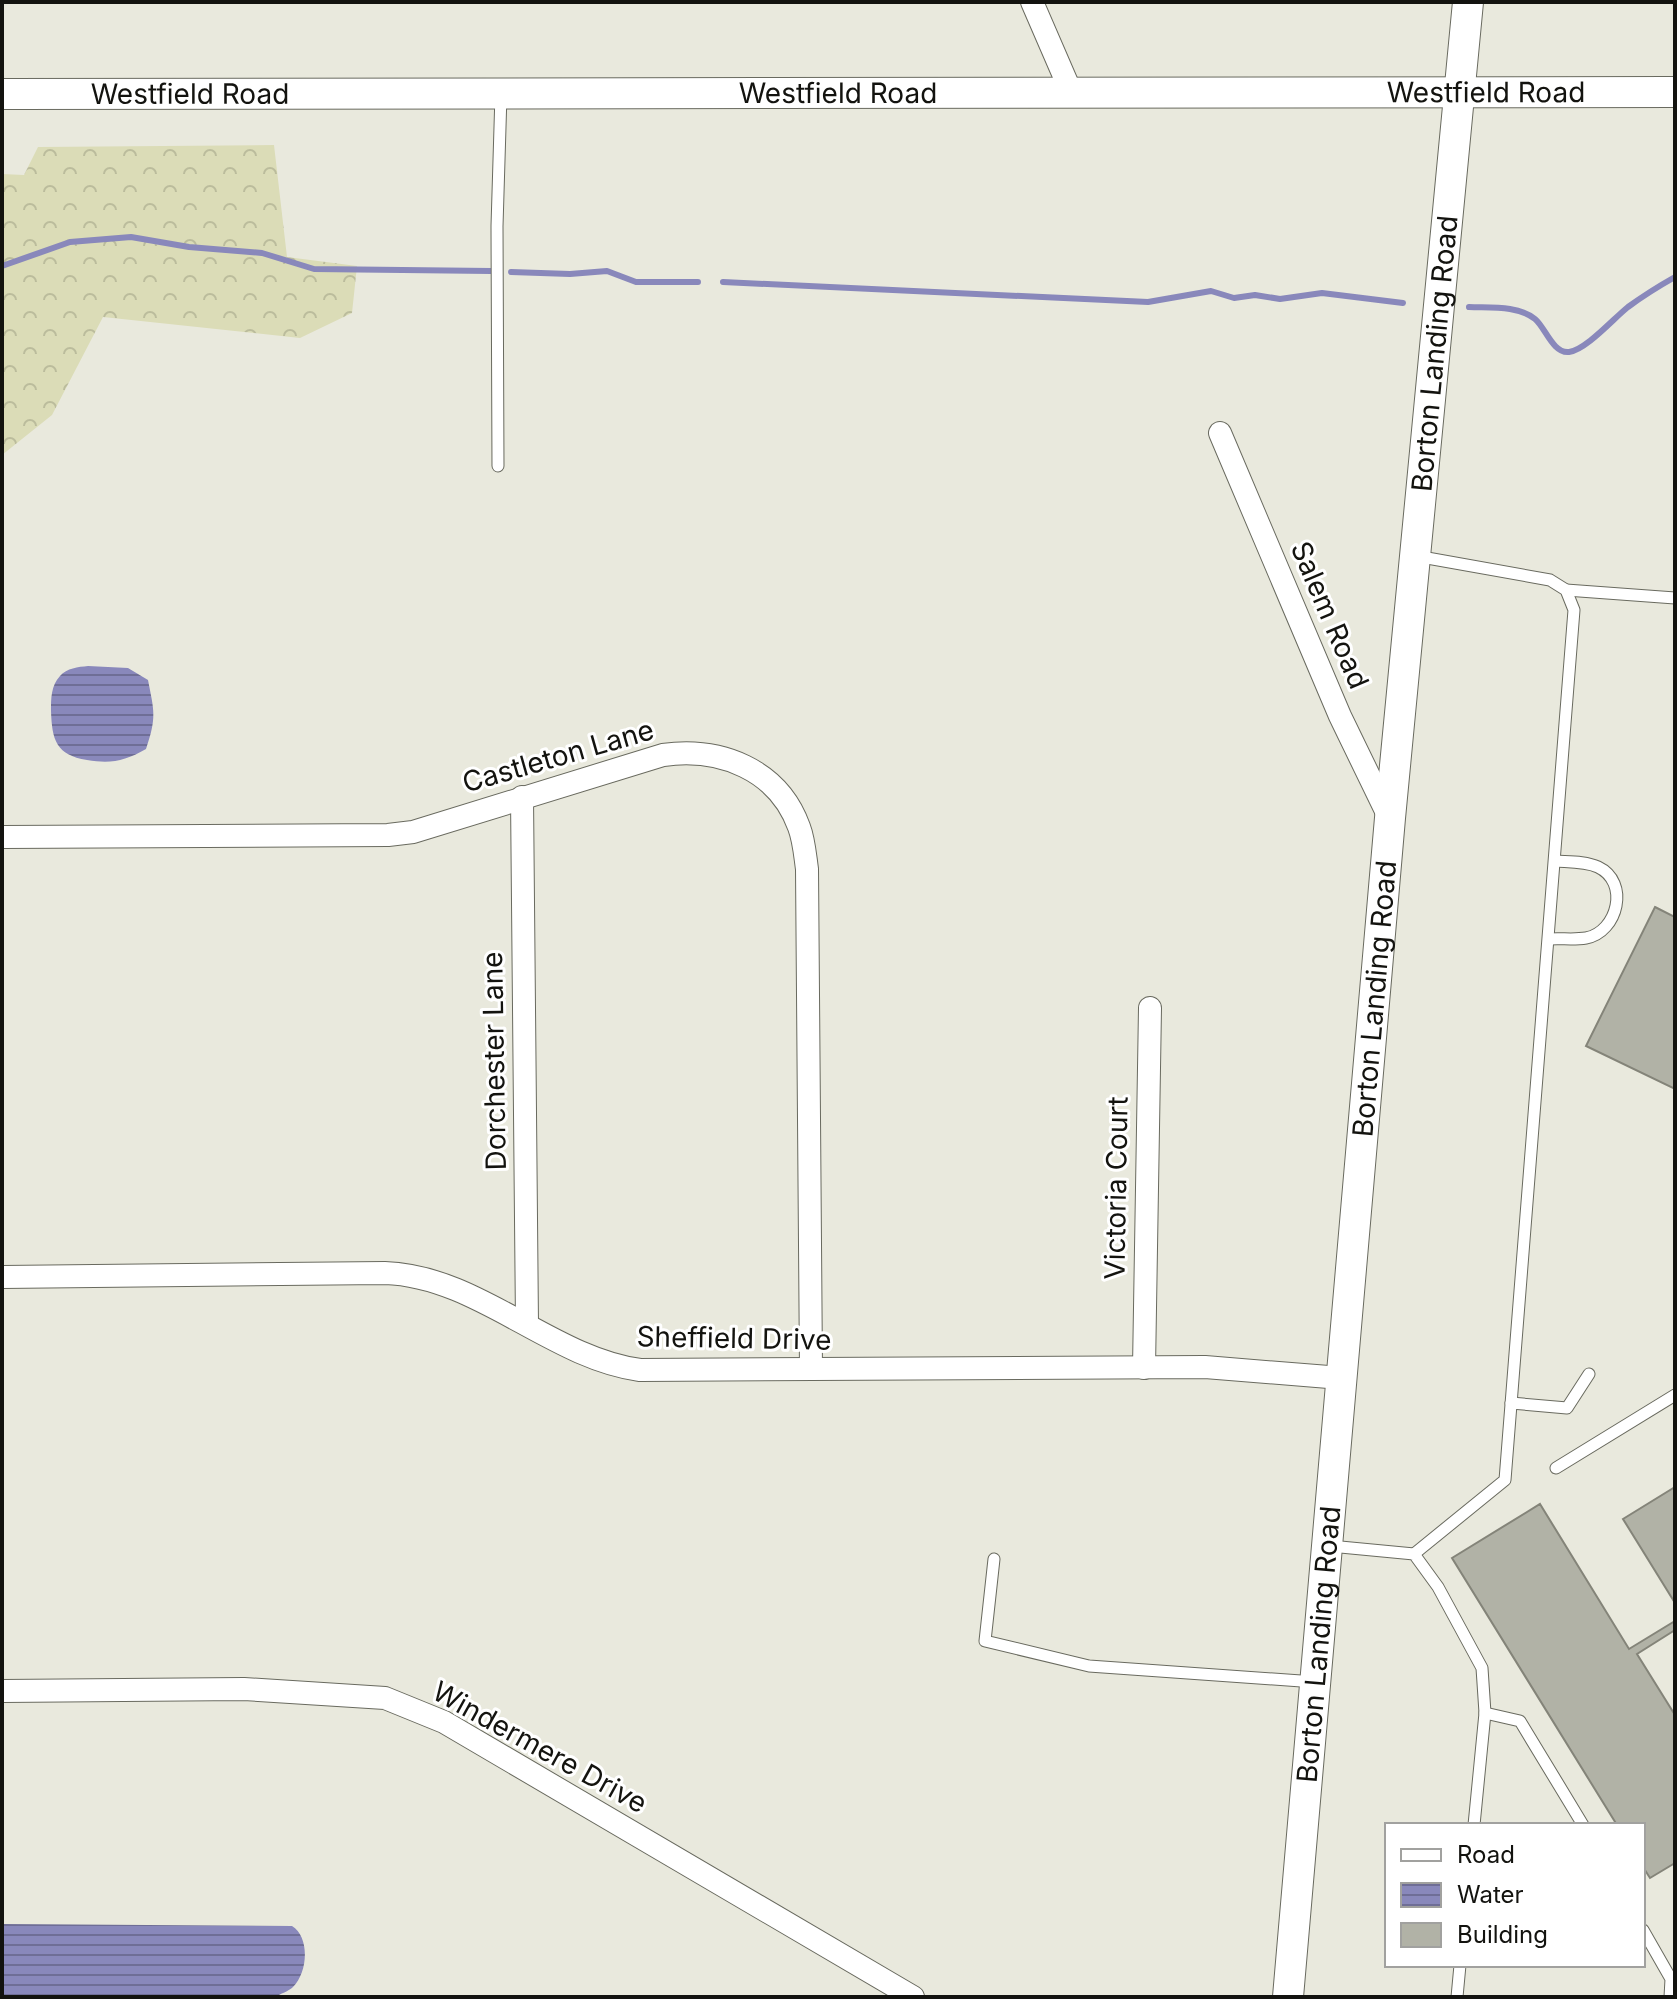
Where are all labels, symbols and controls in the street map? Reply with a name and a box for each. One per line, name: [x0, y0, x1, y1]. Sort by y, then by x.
street label: Westfield Road: [1387, 75, 1585, 109]
street label: Westfield Road: [739, 76, 937, 110]
street label: Westfield Road: [91, 77, 289, 111]
street label: Borton Landing Road: [1404, 214, 1465, 493]
street label: Salem Road: [1284, 536, 1376, 694]
street label: Castleton Lane: [458, 712, 658, 800]
street label: Borton Landing Road: [1345, 859, 1403, 1138]
street label: Dorchester Lane: [475, 951, 513, 1171]
street label: Victoria Court: [1097, 1096, 1135, 1280]
street label: Sheffield Drive: [636, 1319, 832, 1357]
street label: Borton Landing Road: [1290, 1505, 1347, 1784]
street label: Windermere Drive: [427, 1674, 653, 1820]
legend: [1385, 1823, 1645, 1967]
text: Road: [1457, 1840, 1515, 1869]
text: Water: [1457, 1880, 1524, 1909]
text: Building: [1457, 1920, 1548, 1949]

